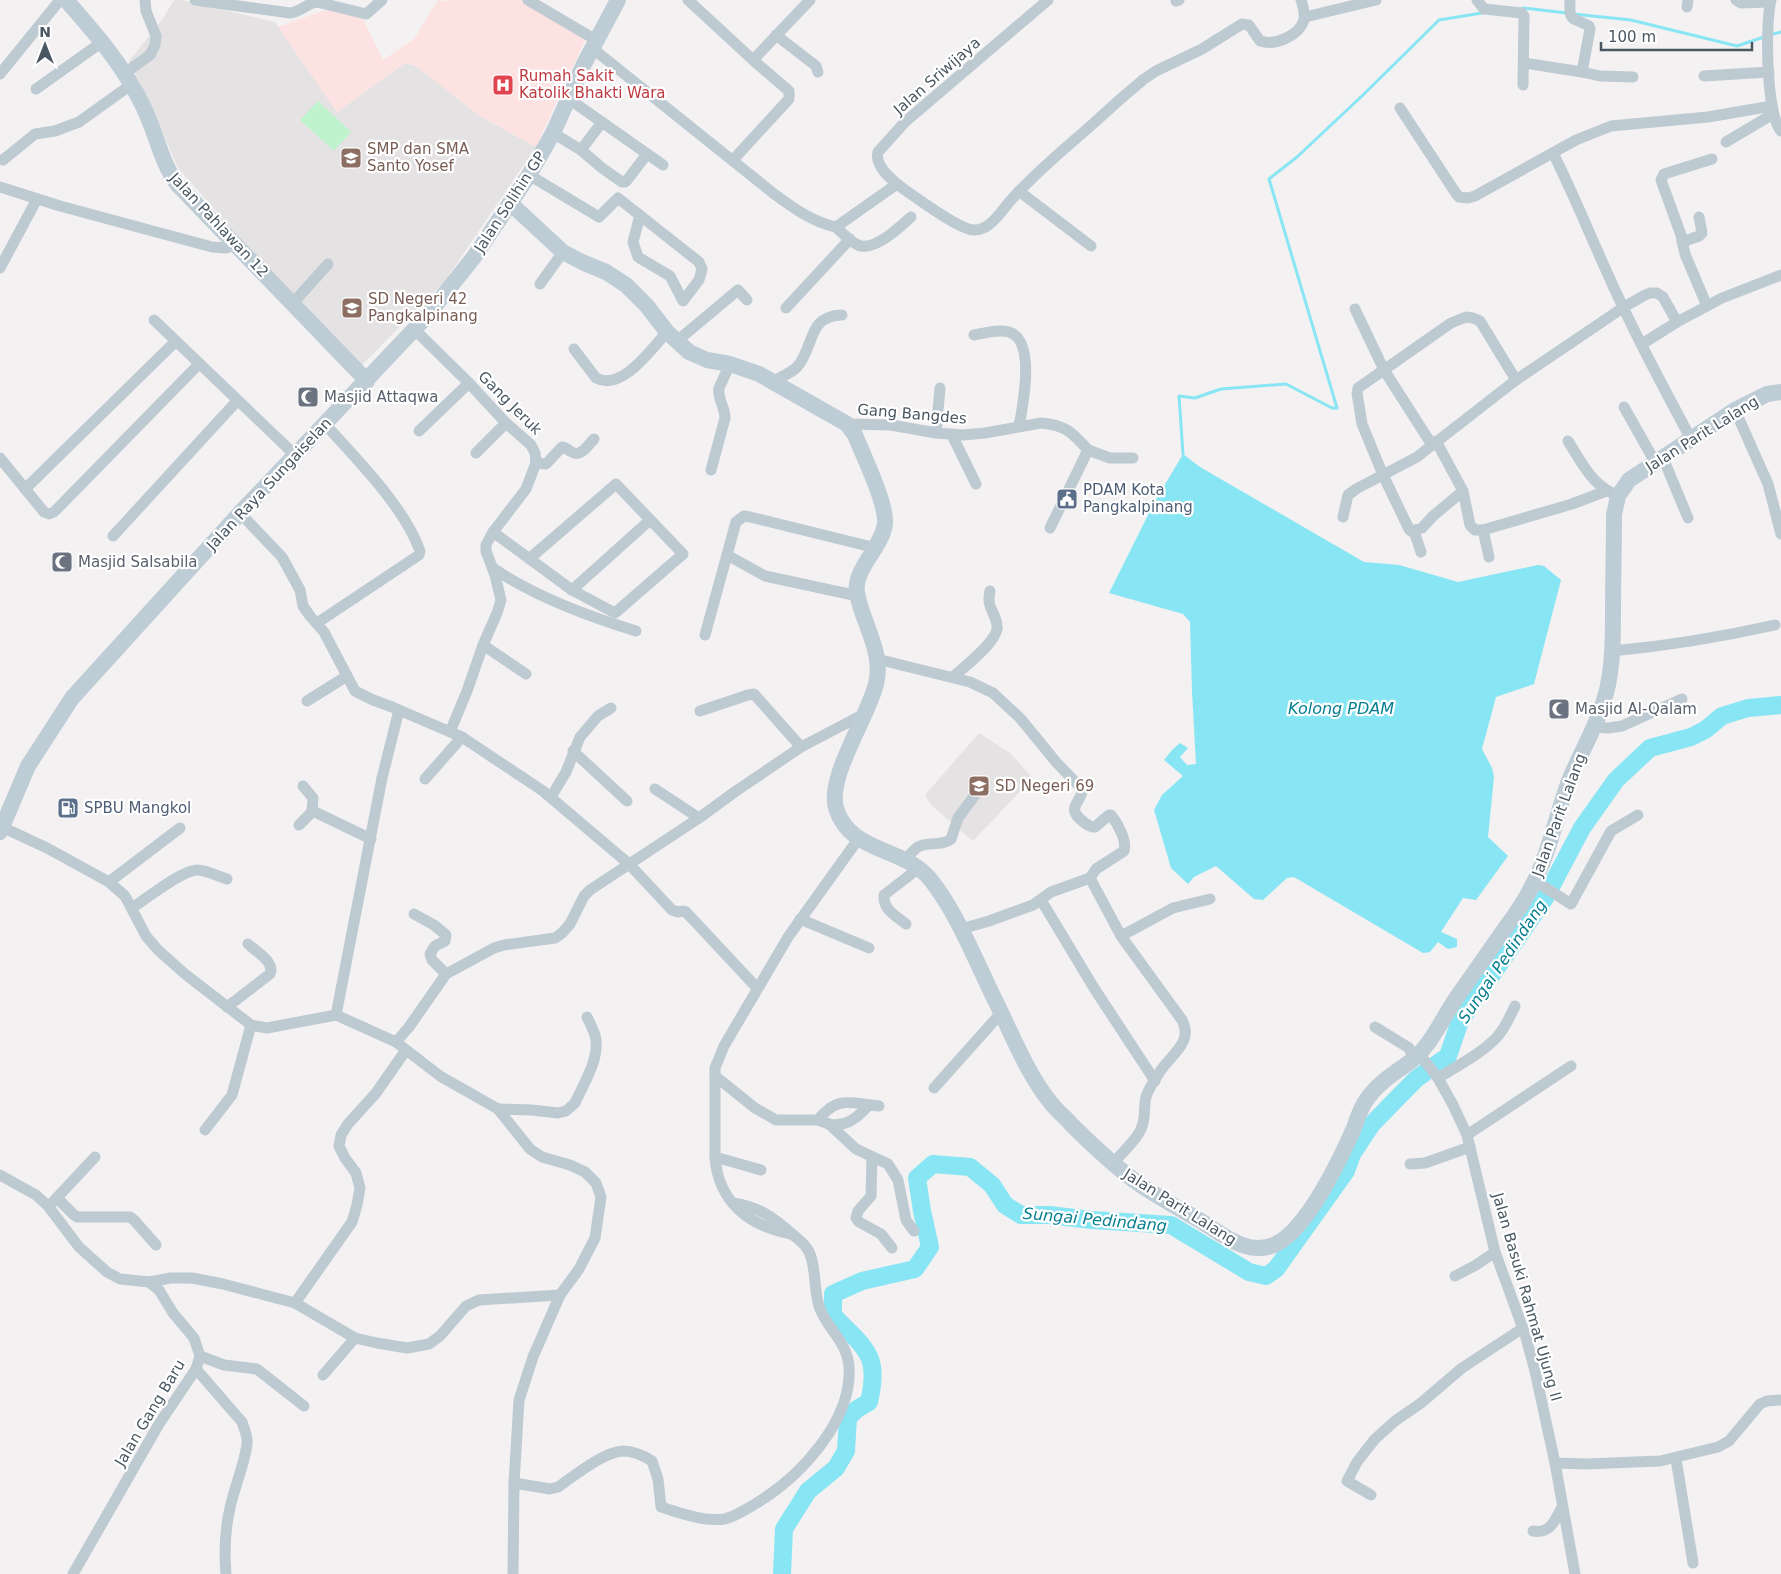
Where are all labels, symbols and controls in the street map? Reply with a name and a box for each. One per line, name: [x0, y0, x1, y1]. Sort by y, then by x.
north arrow: [20, 20, 70, 70]
scale bar: [1601, 20, 1752, 52]
text: N: [39, 24, 51, 40]
text: 100 m: [1608, 28, 1656, 46]
street label: Jalan Sriwijaya: [889, 33, 984, 119]
place label: Rumah Sakit Katolik Bhakti Wara: [519, 67, 666, 102]
hospital icon: Rumah Sakit Katolik Bhakti Wara: [491, 73, 515, 97]
place label: SMP dan SMA Santo Yosef: [367, 140, 470, 175]
school or university icon: SMP dan SMA Santo Yosef: [339, 146, 363, 170]
street label: Jalan Solihin GP: [470, 148, 549, 257]
street label: Jalan Pahlawan 12: [165, 168, 272, 281]
place label: SD Negeri 42 Pangkalpinang: [368, 290, 478, 325]
school or university icon: SD Negeri 42 Pangkalpinang: [340, 296, 364, 320]
street label: Gang Jeruk: [474, 367, 546, 439]
mosque icon: Masjid Attaqwa: [296, 385, 320, 409]
place label: Masjid Attaqwa: [324, 388, 439, 406]
street label: Jalan Parit Lalang: [1641, 392, 1762, 477]
street label: Gang Bangdes: [857, 400, 968, 428]
street label: Jalan Raya Sungaiselan: [202, 414, 335, 555]
place label: PDAM Kota Pangkalpinang: [1083, 481, 1193, 516]
public building icon: PDAM Kota Pangkalpinang: [1055, 487, 1079, 511]
mosque icon: Masjid Salsabila: [50, 550, 74, 574]
place label: Masjid Salsabila: [78, 553, 198, 571]
mosque icon: Masjid Al-Qalam: [1547, 697, 1571, 721]
water label: Kolong PDAM: [1288, 699, 1394, 718]
place label: Masjid Al-Qalam: [1575, 700, 1697, 718]
street label: Jalan Parit Lalang: [1528, 751, 1590, 880]
school or university icon: SD Negeri 69: [967, 774, 991, 798]
place label: SD Negeri 69: [995, 777, 1094, 795]
fuel station icon: SPBU Mangkol: [56, 796, 80, 820]
place label: SPBU Mangkol: [84, 799, 191, 817]
water label: Sungai Pedindang: [1454, 896, 1551, 1026]
street label: Jalan Parit Lalang: [1119, 1164, 1240, 1249]
street label: Jalan Basuki Rahmat Ujung II: [1488, 1190, 1565, 1403]
water label: Sungai Pedindang: [1022, 1204, 1168, 1235]
street label: Jalan Gang Baru: [111, 1356, 189, 1470]

